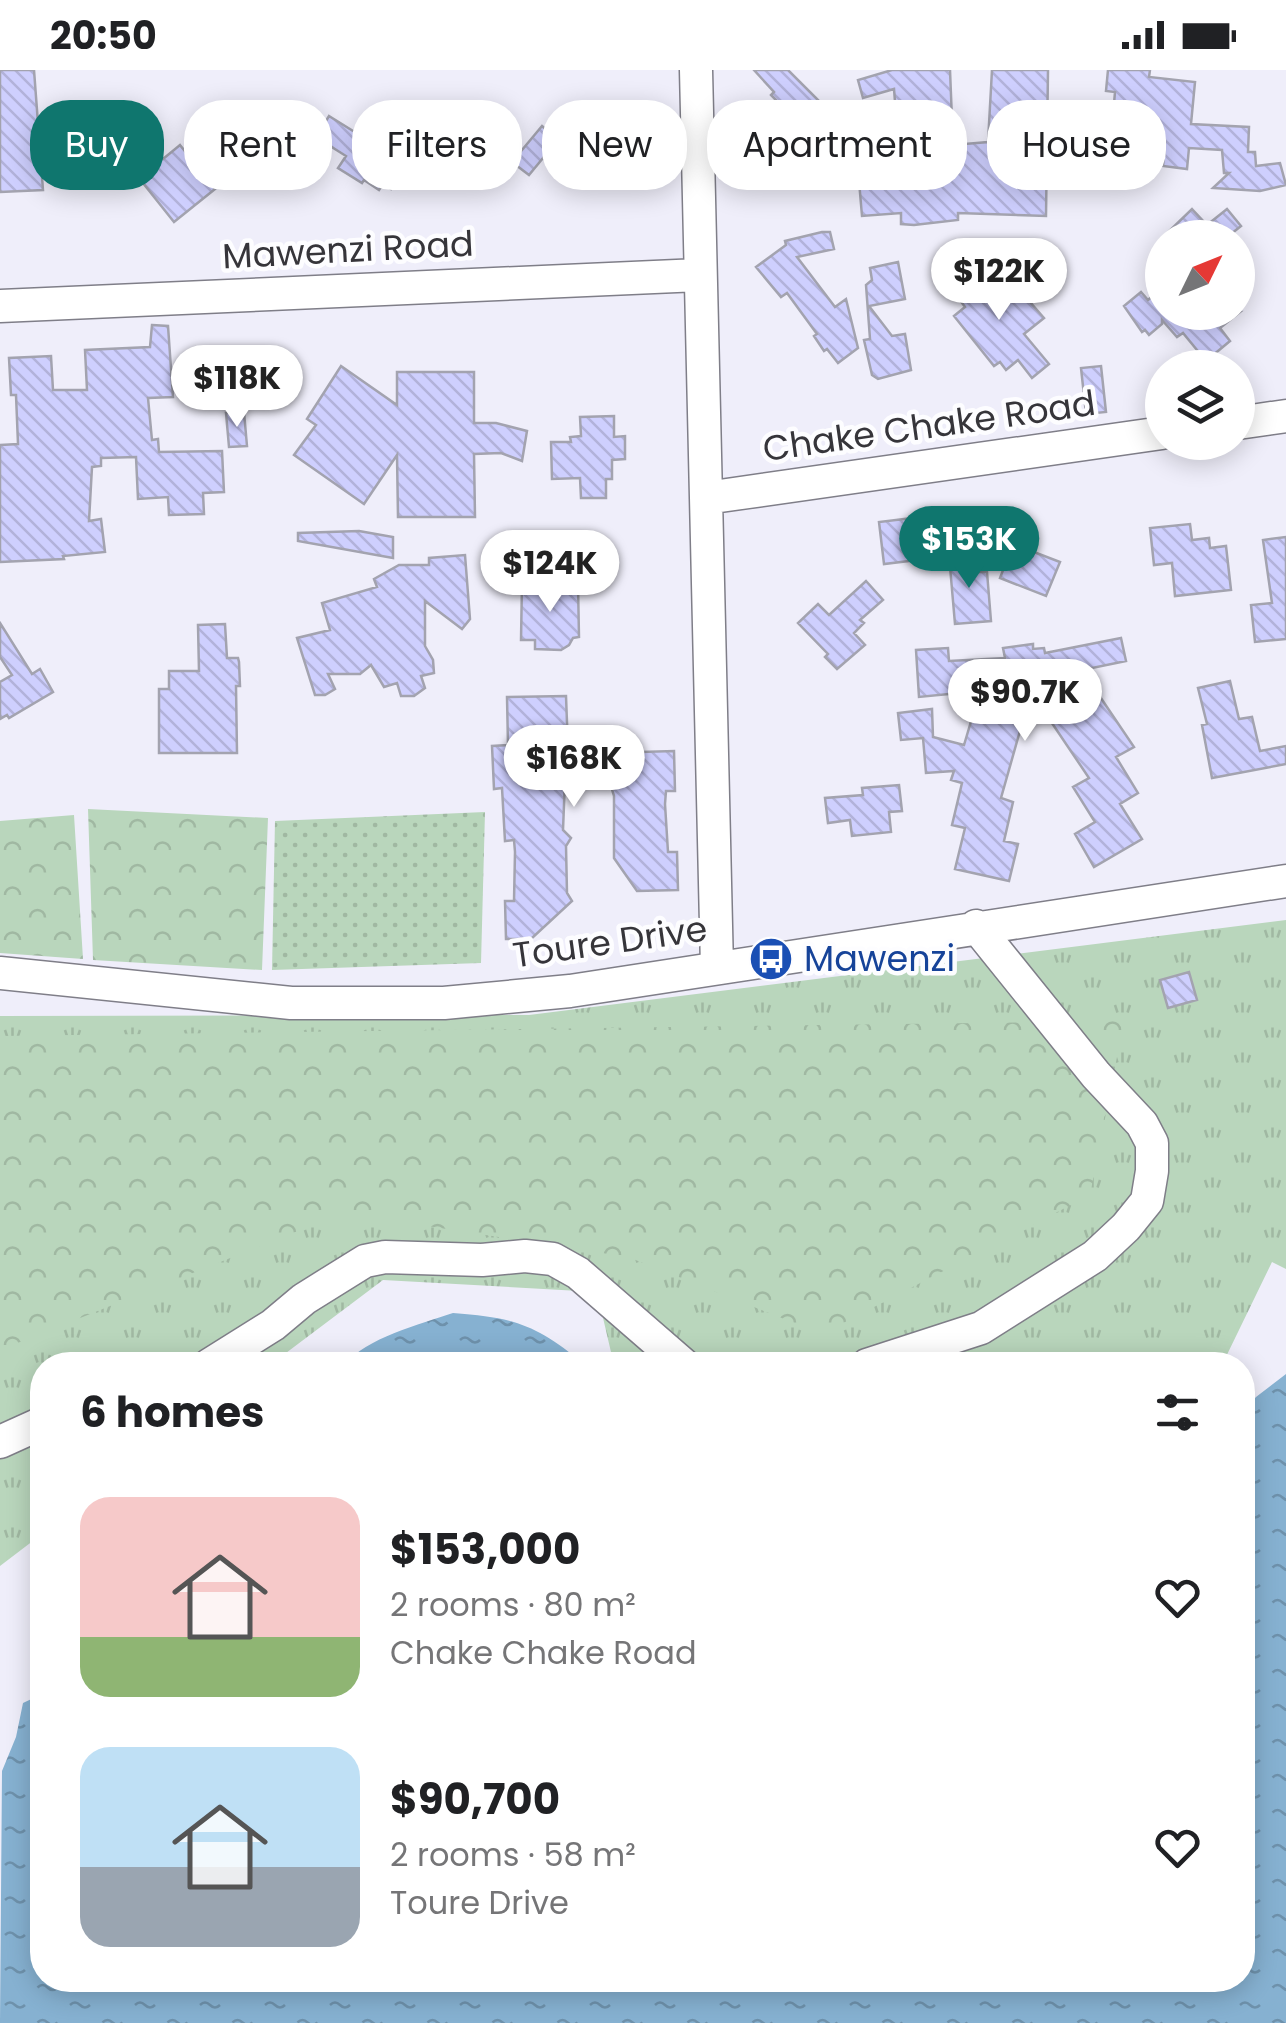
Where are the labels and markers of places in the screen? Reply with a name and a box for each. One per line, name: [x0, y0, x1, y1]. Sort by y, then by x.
pin: $122K: [929, 238, 1069, 323]
pin: $118K: [167, 345, 307, 430]
pin: $153K: [899, 506, 1039, 591]
pin: $124K: [480, 530, 620, 615]
pin: $90.7K: [944, 659, 1106, 744]
pin: $168K: [504, 725, 644, 810]
place label: Mawenzi: [804, 934, 955, 983]
bus stop icon: Mawenzi: [748, 936, 794, 982]

